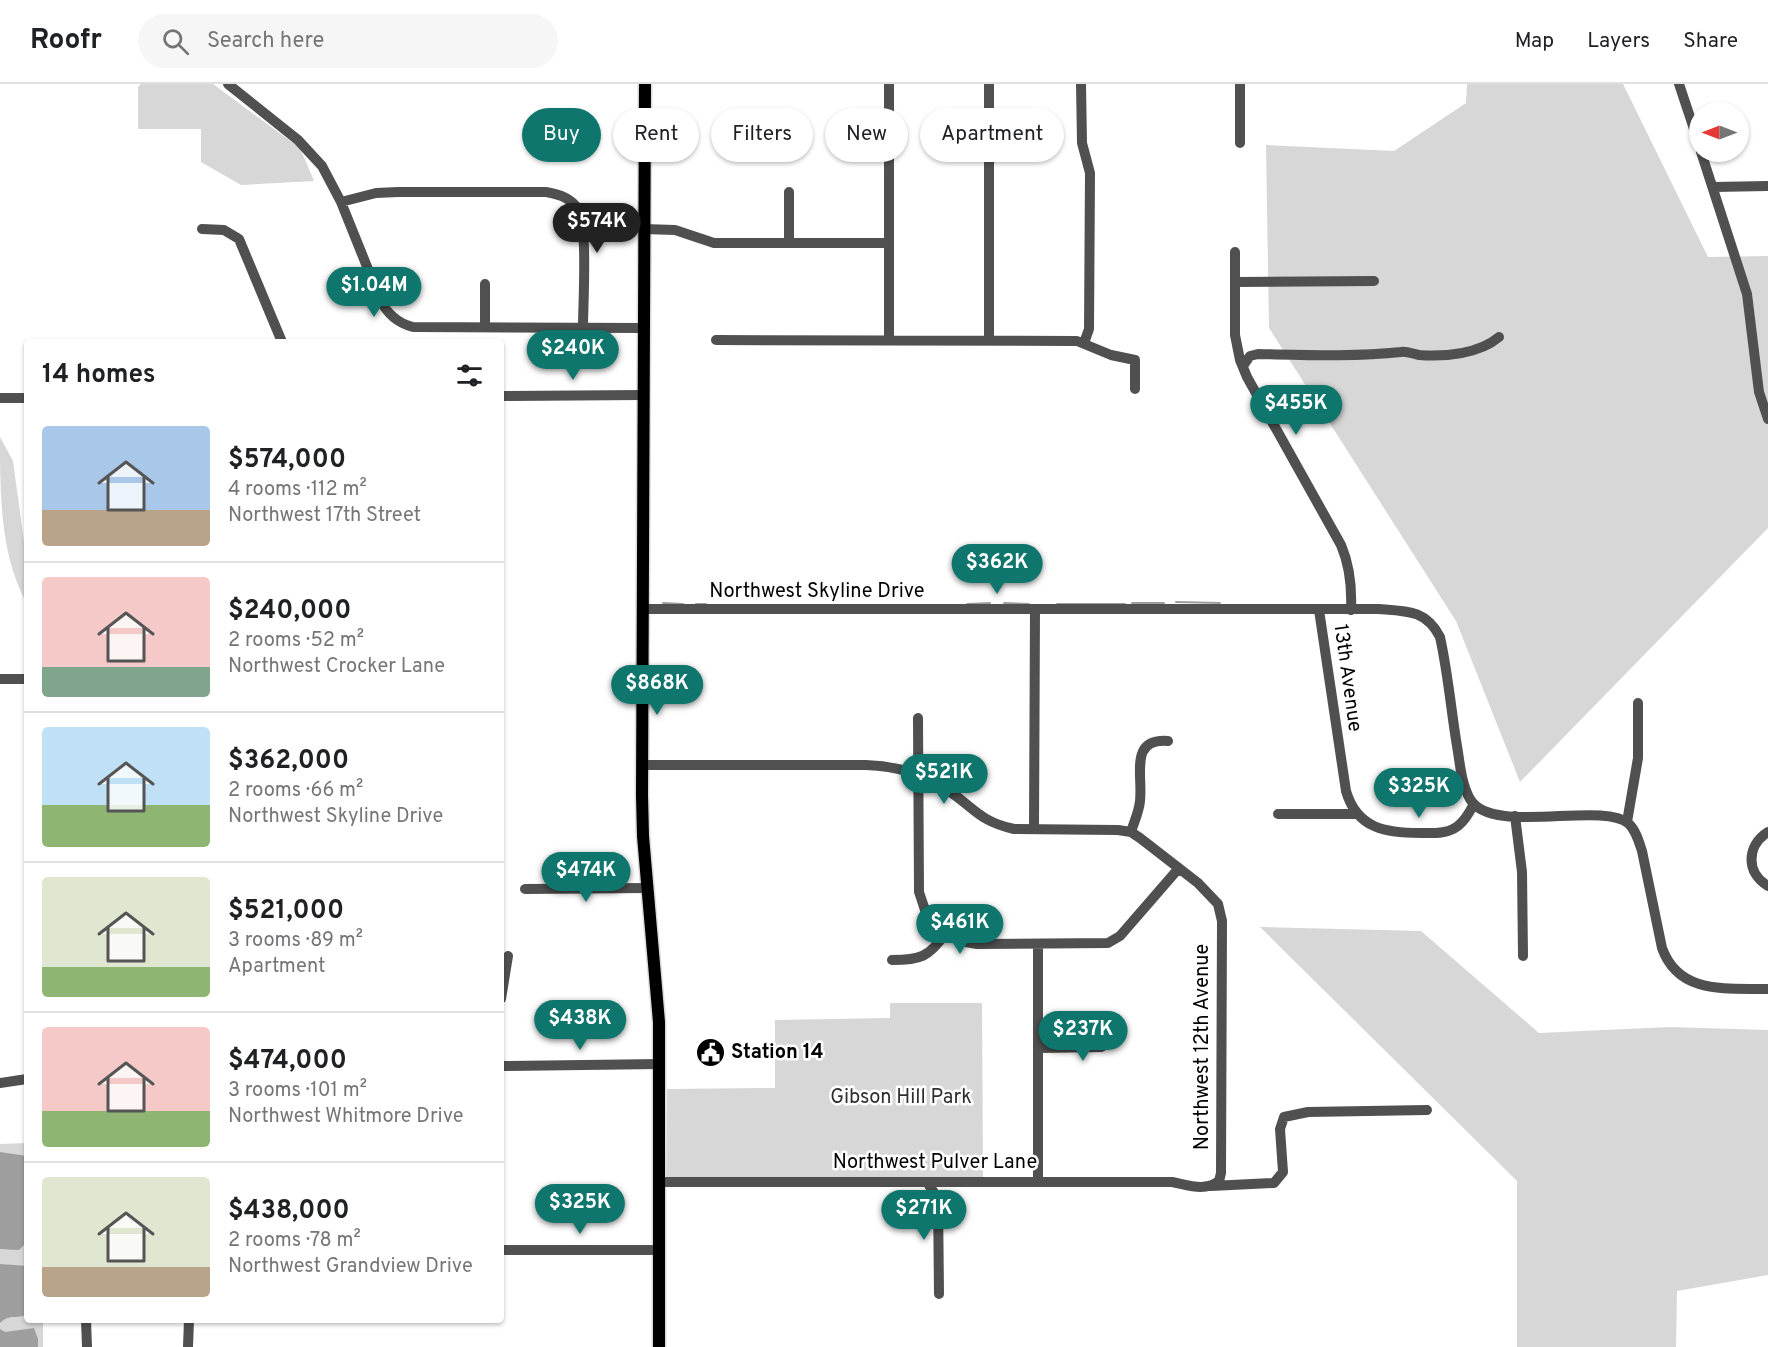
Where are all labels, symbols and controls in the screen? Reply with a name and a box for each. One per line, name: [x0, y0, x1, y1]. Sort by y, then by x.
search box: [138, 14, 558, 68]
text: Roofr: [30, 23, 102, 59]
icon: search: [159, 25, 192, 58]
text: Search here: [207, 28, 324, 55]
text: Map: [1515, 28, 1554, 55]
text: Layers: [1587, 28, 1650, 55]
text: Share: [1683, 28, 1738, 55]
north arrow: [1689, 102, 1749, 162]
map controls: [1689, 102, 1749, 162]
chip: Buy: [522, 108, 601, 162]
chip: Rent: [613, 108, 699, 162]
chip: Filters: [711, 108, 813, 162]
chip: New: [825, 108, 908, 162]
chip: Apartment: [920, 108, 1064, 162]
pin: $574K: [555, 203, 639, 254]
text: $574K: [567, 209, 627, 235]
pin: $1.04M: [325, 267, 423, 318]
text: $1.04M: [340, 273, 408, 299]
pin: $240K: [531, 330, 615, 381]
text: $240K: [541, 336, 605, 362]
text: 14 homes: [42, 359, 156, 392]
icon: filters: [453, 359, 486, 392]
pin: $455K: [1254, 385, 1338, 436]
text: $455K: [1264, 391, 1328, 417]
text: $574,000: [228, 444, 346, 477]
icon: home: [90, 450, 162, 522]
text: 4 rooms · 112 m²: [228, 477, 367, 503]
text: Northwest 17th Street: [228, 503, 421, 529]
pin: $362K: [955, 544, 1039, 595]
text: $362K: [966, 550, 1028, 576]
street label: Northwest Skyline Drive: [709, 579, 925, 605]
text: $240,000: [228, 595, 351, 628]
icon: home: [90, 601, 162, 673]
street label: 13th Avenue: [1327, 623, 1367, 733]
text: 2 rooms · 52 m²: [228, 628, 364, 654]
text: Northwest Crocker Lane: [228, 654, 445, 680]
pin: $868K: [615, 665, 699, 716]
text: $868K: [625, 671, 689, 697]
text: $362,000: [228, 745, 349, 778]
icon: home: [90, 751, 162, 823]
pin: $521K: [902, 754, 986, 805]
text: $521K: [915, 760, 973, 786]
pin: $325K: [1377, 768, 1461, 819]
text: $325K: [1388, 774, 1450, 800]
text: 2 rooms · 66 m²: [228, 778, 363, 804]
text: Northwest Skyline Drive: [228, 804, 443, 830]
pin: $474K: [544, 852, 628, 903]
text: $474K: [555, 858, 617, 884]
text: $521,000: [228, 895, 344, 928]
icon: home: [90, 901, 162, 973]
pin: $461K: [918, 904, 1002, 955]
text: $461K: [930, 910, 990, 936]
text: 3 rooms · 89 m²: [228, 928, 363, 954]
street label: Northwest 12th Avenue: [1190, 944, 1216, 1150]
text: Apartment: [228, 954, 326, 980]
pin: $438K: [538, 1000, 622, 1051]
text: $438K: [548, 1006, 612, 1032]
pin: $237K: [1041, 1011, 1125, 1062]
text: $237K: [1053, 1017, 1113, 1043]
public building icon: Station 14: [694, 1037, 726, 1069]
place label: Station 14: [731, 1040, 824, 1066]
text: $474,000: [228, 1045, 347, 1078]
icon: home: [90, 1051, 162, 1123]
text: 3 rooms · 101 m²: [228, 1078, 367, 1104]
park label: Gibson Hill Park: [830, 1085, 972, 1111]
text: Northwest Whitmore Drive: [228, 1104, 464, 1130]
street label: Northwest Pulver Lane: [833, 1150, 1037, 1176]
pin: $325K: [538, 1184, 622, 1235]
text: $325K: [549, 1190, 611, 1216]
pin: $271K: [882, 1190, 966, 1241]
text: $438,000: [228, 1195, 350, 1228]
text: $271K: [895, 1196, 953, 1222]
icon: home: [90, 1201, 162, 1273]
text: 2 rooms · 78 m²: [228, 1228, 361, 1254]
text: Northwest Grandview Drive: [228, 1254, 473, 1280]

